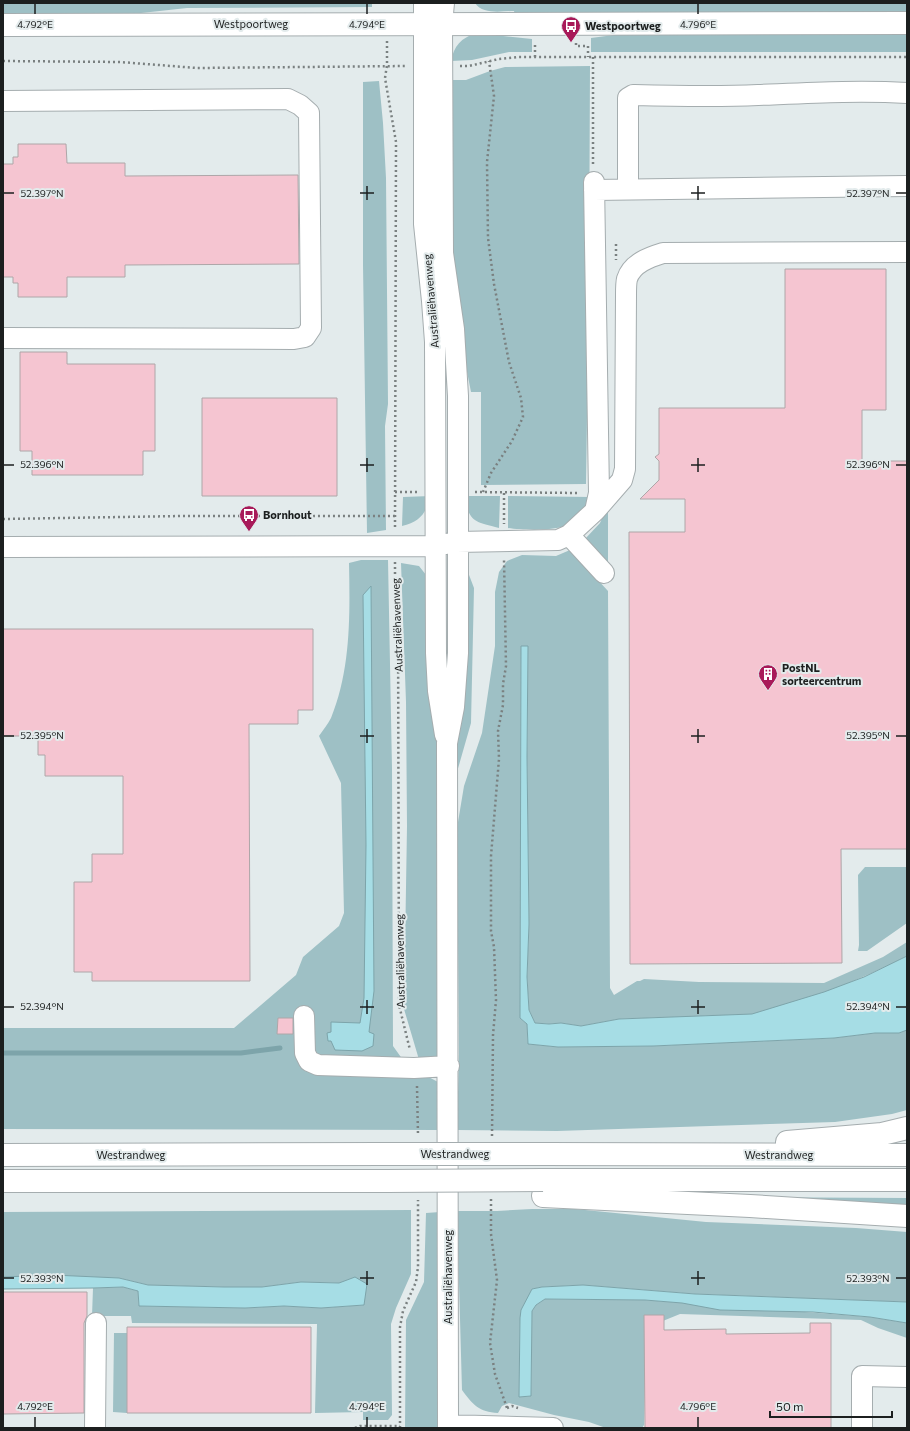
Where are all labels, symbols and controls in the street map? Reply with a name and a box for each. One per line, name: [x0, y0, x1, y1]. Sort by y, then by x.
bus stop icon: Westpoortweg: [560, 15, 582, 43]
street label: Westpoortweg: [214, 17, 288, 30]
text: 4.792°E: [17, 18, 53, 30]
text: 4.794°E: [349, 18, 385, 30]
text: 4.796°E: [680, 18, 716, 30]
place label: Westpoortweg: [585, 19, 661, 32]
text: 52.397°N: [21, 187, 64, 199]
text: 52.397°N: [847, 187, 890, 199]
street label: Australiëhavenweg: [420, 253, 441, 349]
text: 52.396°N: [20, 458, 64, 470]
text: 52.396°N: [846, 458, 890, 470]
bus stop icon: Bornhout: [238, 504, 260, 532]
place label: Bornhout: [263, 508, 312, 521]
street label: Australiëhavenweg: [388, 578, 405, 672]
place label: PostNL sorteercentrum: [782, 661, 862, 687]
building icon: PostNL sorteercentrum: [757, 663, 779, 691]
text: 52.395°N: [20, 729, 64, 741]
text: 52.395°N: [846, 729, 890, 741]
street label: Australiëhavenweg: [392, 914, 407, 1008]
text: 52.394°N: [20, 1000, 64, 1012]
text: 52.394°N: [846, 1000, 890, 1012]
street label: Westrandweg: [421, 1147, 489, 1160]
street label: Westrandweg: [97, 1148, 165, 1161]
street label: Westrandweg: [745, 1148, 813, 1161]
street label: Australiëhavenweg: [441, 1230, 454, 1324]
text: 52.393°N: [20, 1272, 64, 1284]
text: 52.393°N: [846, 1272, 890, 1284]
scale bar: [770, 1393, 892, 1419]
text: 50 m: [776, 1399, 804, 1413]
text: 4.792°E: [17, 1400, 53, 1412]
text: 4.794°E: [349, 1400, 385, 1412]
text: 4.796°E: [680, 1400, 716, 1412]

